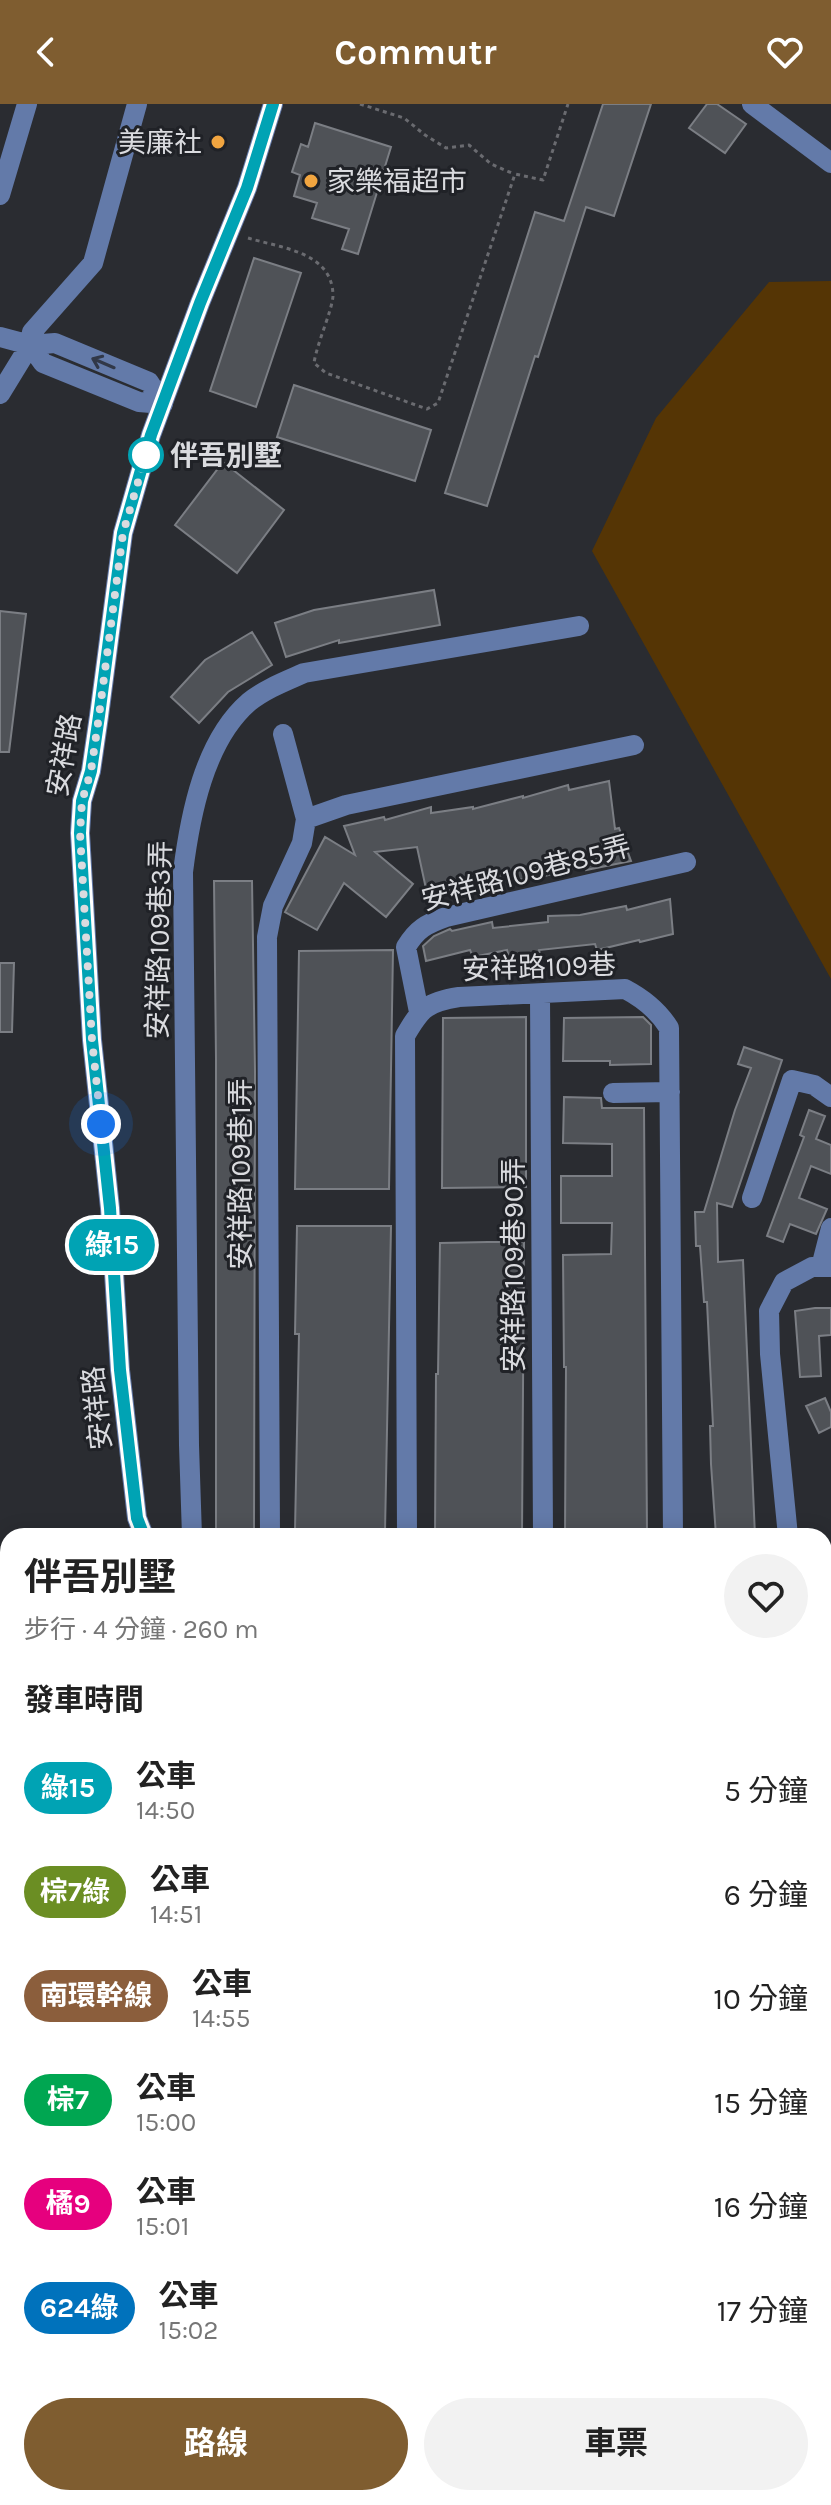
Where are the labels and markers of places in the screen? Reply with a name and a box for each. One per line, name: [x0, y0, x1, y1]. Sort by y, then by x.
place label: 美廉社: [118, 126, 202, 159]
marker: 美廉社: [209, 133, 227, 151]
place label: 家樂福超市: [327, 165, 467, 198]
marker: 家樂福超市: [302, 172, 320, 190]
marker: 伴吾別墅: [129, 438, 163, 472]
place label: 伴吾別墅: [170, 439, 282, 472]

